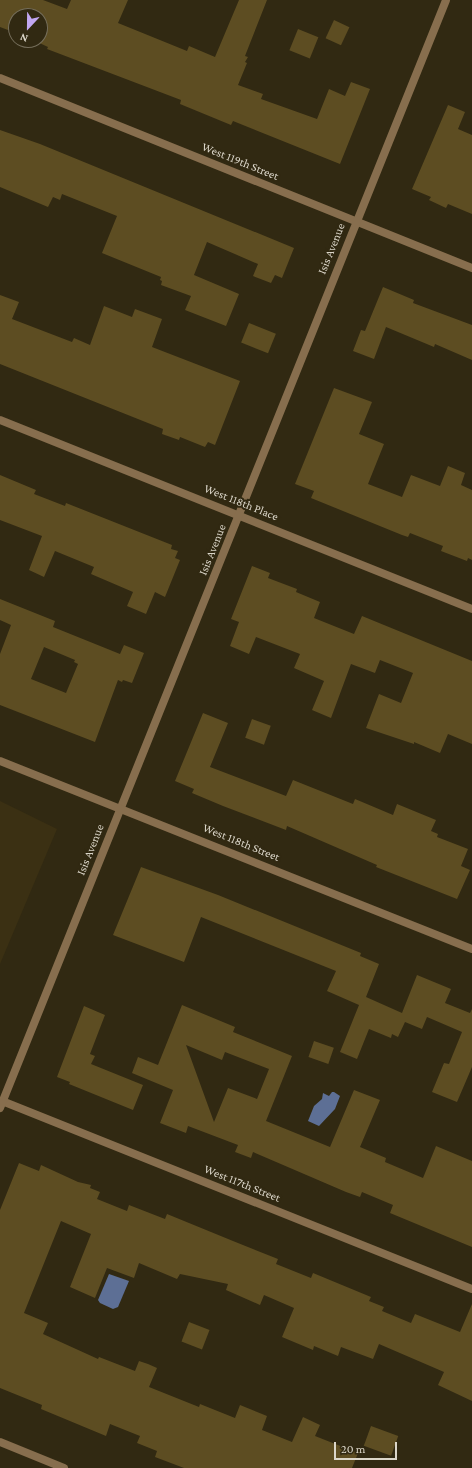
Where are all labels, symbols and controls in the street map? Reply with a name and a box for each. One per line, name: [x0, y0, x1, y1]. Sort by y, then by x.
north arrow: [8, 8, 48, 48]
text: N: [18, 31, 30, 45]
street label: West 119th Street: [199, 140, 281, 184]
street label: Isis Avenue: [315, 221, 349, 277]
street label: West 118th Place: [202, 482, 280, 524]
street label: Isis Avenue: [196, 522, 230, 578]
street label: West 118th Street: [200, 821, 282, 865]
street label: Isis Avenue: [74, 822, 108, 878]
street label: West 117th Street: [202, 1162, 282, 1206]
scale bar: [336, 1434, 399, 1460]
text: 20 m: [341, 1442, 365, 1456]

